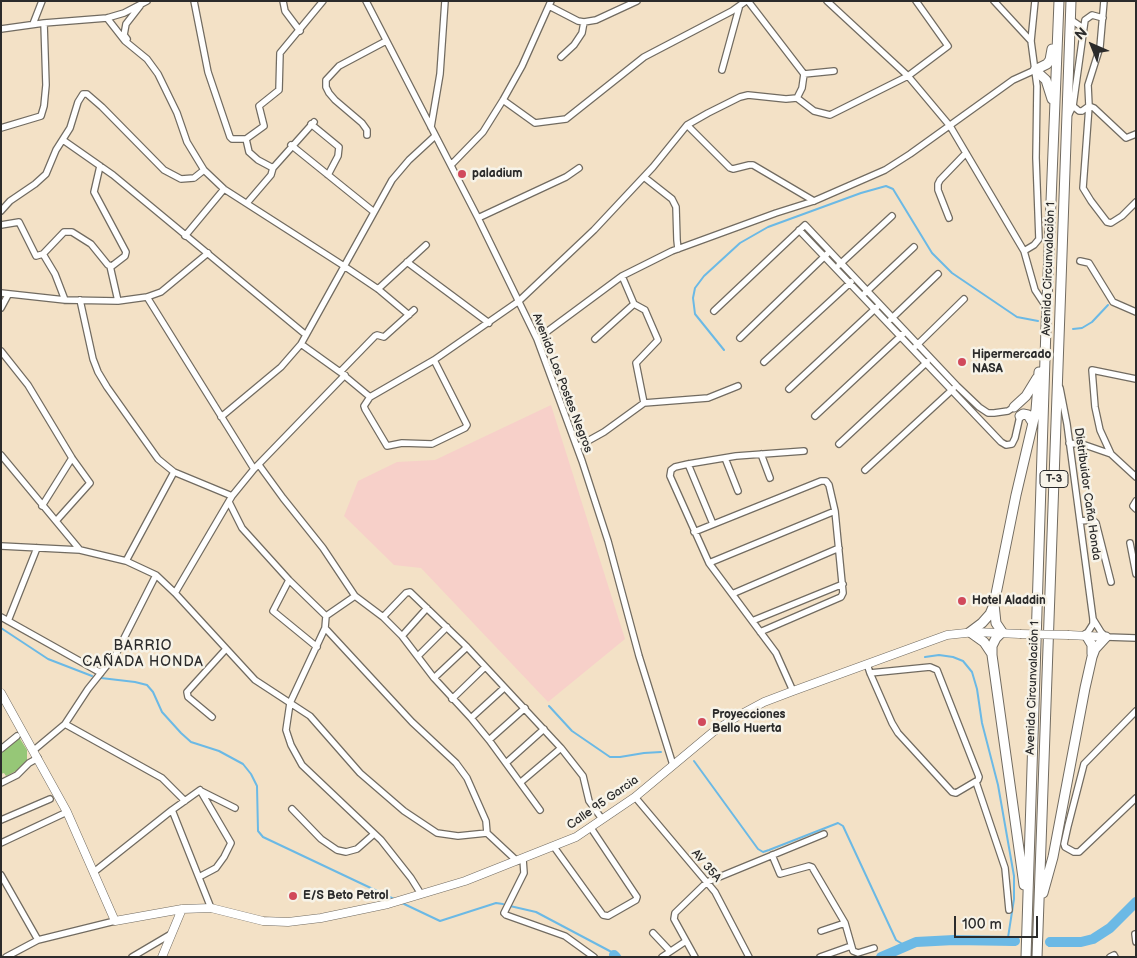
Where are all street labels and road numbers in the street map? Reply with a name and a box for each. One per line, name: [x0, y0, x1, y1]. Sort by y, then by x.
street label: Avenida Circunvalación 1: [1039, 202, 1059, 336]
street label: Avenido Los Postes Negros: [529, 311, 595, 455]
street label: Distribuidor Caña Honda: [1071, 427, 1103, 561]
road number: T-3: [1040, 470, 1068, 488]
street label: Avenida Circunvalación 1: [1023, 621, 1043, 755]
street label: Calle 95 Garcia: [565, 773, 641, 833]
street label: AV 35A: [688, 847, 724, 885]

